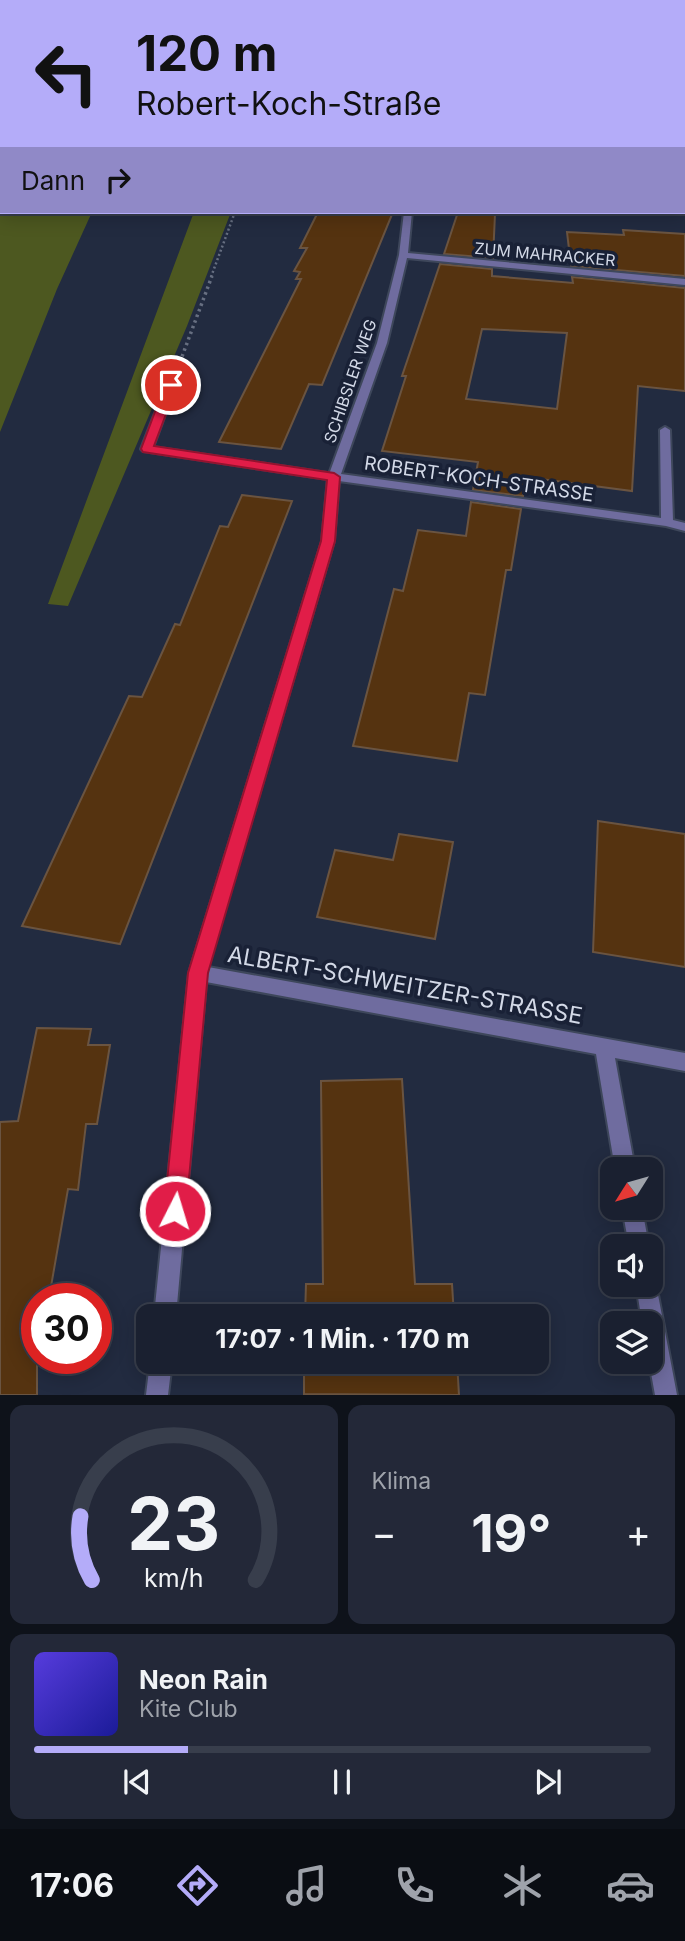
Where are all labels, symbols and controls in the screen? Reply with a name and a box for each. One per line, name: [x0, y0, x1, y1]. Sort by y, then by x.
text: 120 m: [136, 24, 277, 83]
icon: left: [21, 28, 112, 119]
text: Robert-Koch-Straße: [136, 84, 441, 123]
icon: right: [99, 161, 137, 199]
text: Dann: [21, 165, 85, 196]
street label: ZUM MAHRACKER: [474, 238, 616, 270]
street label: SCHIBSLER WEG: [319, 316, 381, 446]
pin: [141, 355, 201, 415]
icon: arrive: [152, 366, 190, 404]
street label: ROBERT-KOCH-STRASSE: [363, 452, 595, 506]
street label: ALBERT-SCHWEITZER-STRASSE: [225, 940, 585, 1030]
north arrow: [600, 1157, 663, 1220]
map controls: [600, 1157, 663, 1374]
position arrow: [138, 1174, 212, 1248]
button: sound: [600, 1234, 663, 1297]
speed limit sign: 30: [21, 1283, 112, 1374]
button: layers: [600, 1311, 663, 1374]
text: 17:07 · 1 Min. · 170 m: [215, 1323, 470, 1354]
text: Klima: [372, 1467, 431, 1495]
text: 23: [127, 1480, 220, 1569]
text: 19°: [471, 1502, 551, 1565]
text: −: [372, 1510, 397, 1556]
text: +: [626, 1510, 651, 1556]
text: km/h: [144, 1563, 203, 1593]
text: Neon Rain: [139, 1664, 268, 1695]
text: Kite Club: [139, 1695, 238, 1723]
icon: previous: [118, 1763, 156, 1801]
icon: pause: [323, 1763, 361, 1801]
icon: next: [529, 1763, 567, 1801]
icon: directions: [173, 1861, 222, 1910]
icon: music: [282, 1861, 331, 1910]
icon: phone: [390, 1861, 439, 1910]
icon: climate: [498, 1861, 547, 1910]
icon: car: [606, 1861, 655, 1910]
text: 17:06: [30, 1866, 114, 1905]

